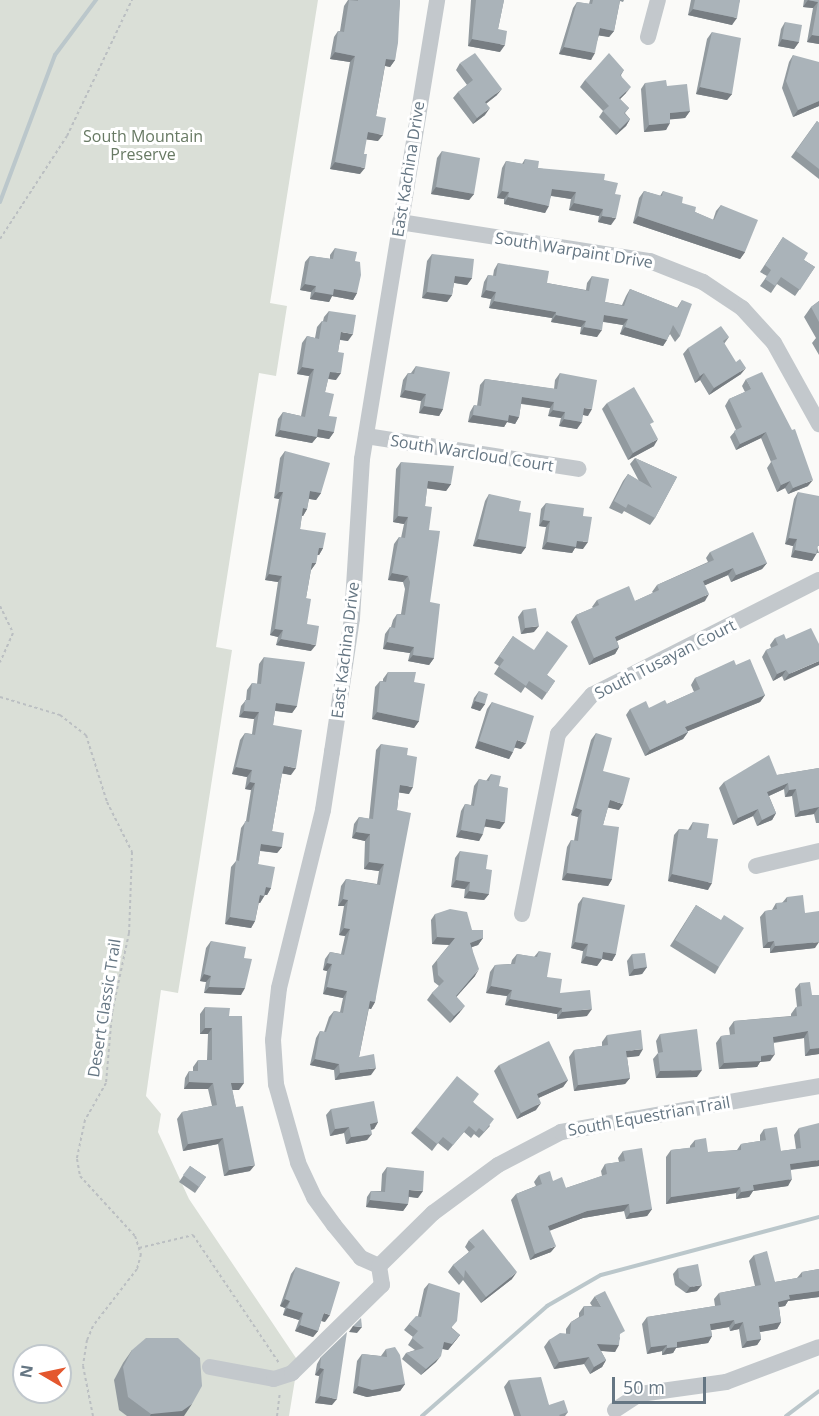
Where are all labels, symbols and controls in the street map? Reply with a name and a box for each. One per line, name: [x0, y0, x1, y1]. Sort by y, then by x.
street label: East Kachina Drive: [388, 100, 428, 238]
park label: South Mountain Preserve: [83, 126, 203, 164]
street label: South Warpaint Drive: [494, 228, 654, 272]
street label: South Warcloud Court: [389, 431, 555, 475]
street label: East Kachina Drive: [327, 581, 363, 719]
street label: South Tusayan Court: [591, 615, 739, 703]
street label: Desert Classic Trail: [84, 937, 124, 1079]
street label: South Equestrian Trail: [566, 1092, 732, 1140]
north arrow: [12, 1344, 72, 1404]
text: N: [14, 1363, 38, 1380]
scale bar: [615, 1365, 710, 1403]
text: 50 m: [623, 1375, 665, 1399]

